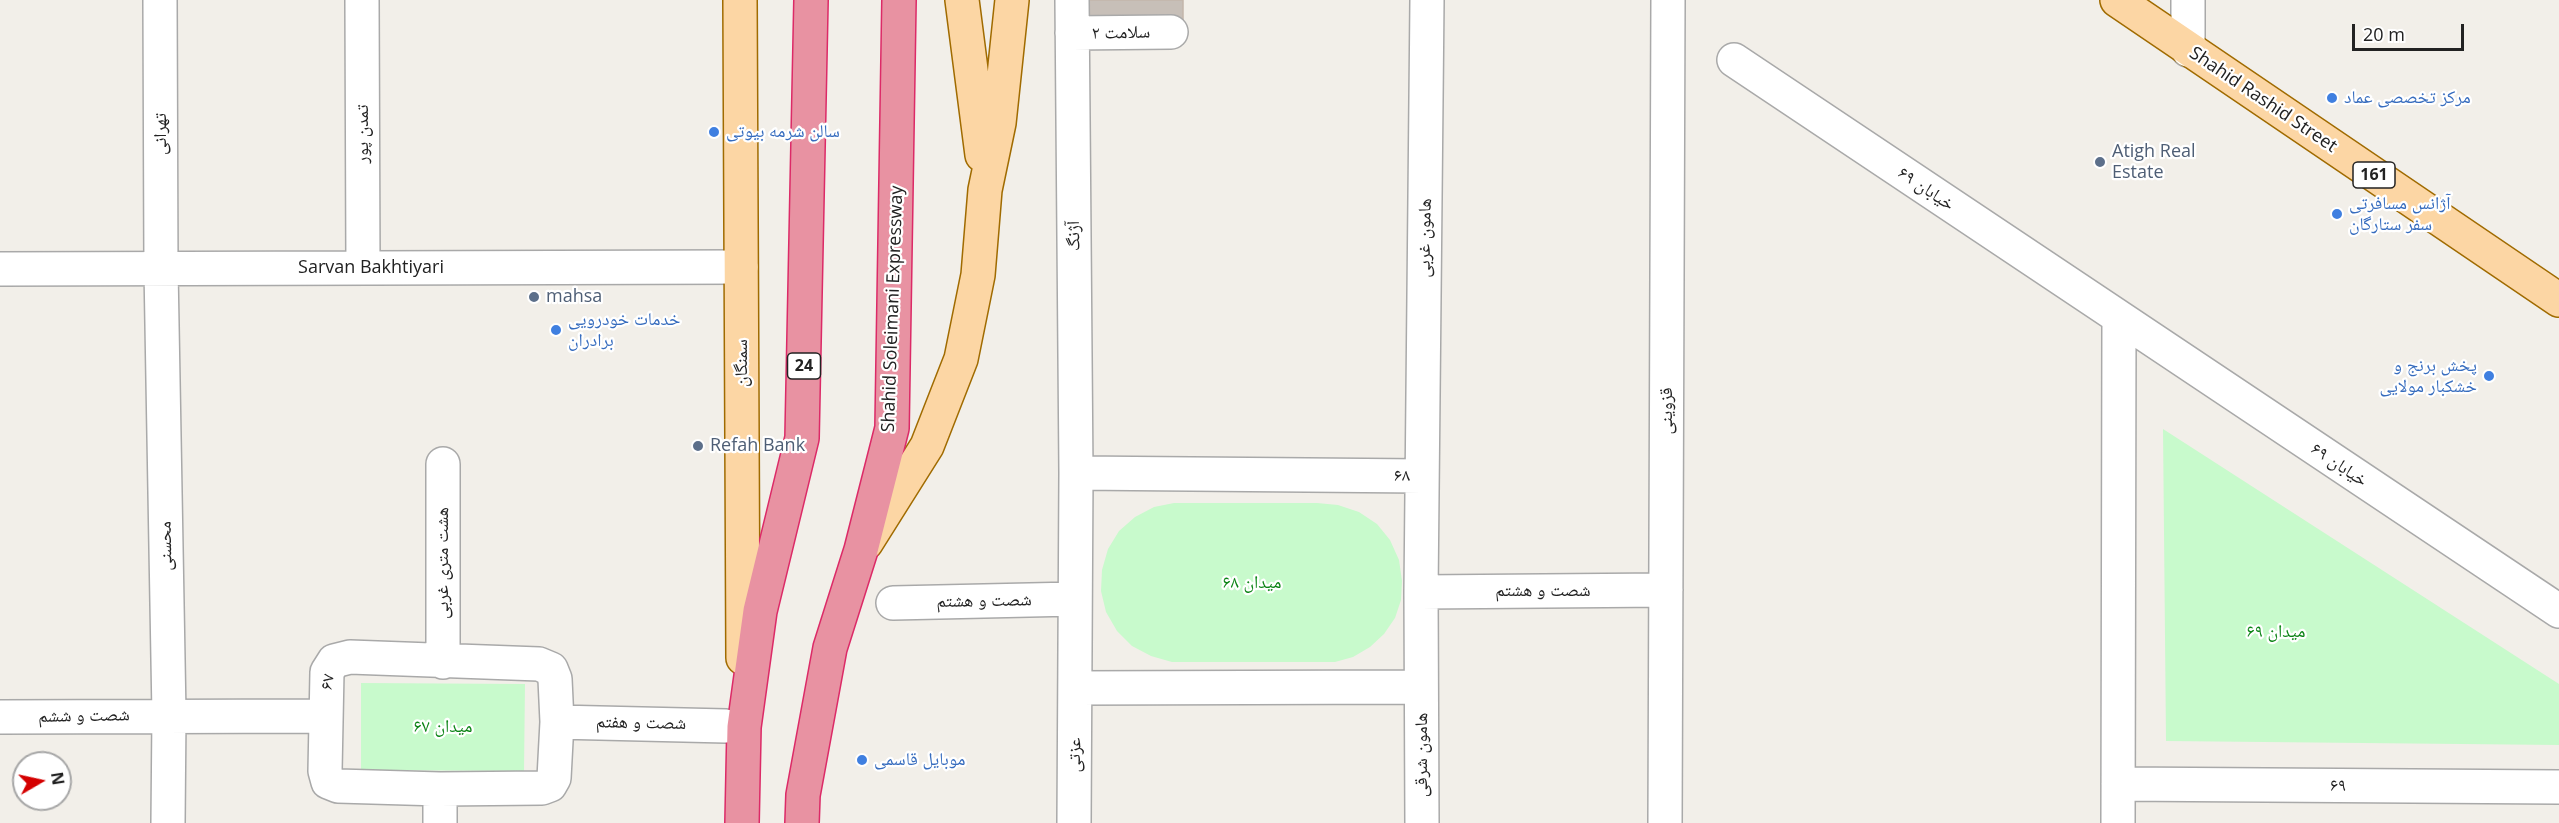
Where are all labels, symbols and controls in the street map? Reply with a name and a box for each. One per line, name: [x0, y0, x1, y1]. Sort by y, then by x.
scale bar: [2355, 12, 2468, 50]
street label: سلامت ۲: [1092, 22, 1150, 44]
text: 20 m: [2363, 22, 2405, 46]
street label: Shahid Rashid Street: [2185, 43, 2341, 157]
place label: مرکز تخصصی عماد: [2344, 87, 2471, 109]
marker: مرکز تخصصی عماد: [2325, 91, 2339, 105]
street label: تمدن پور: [352, 105, 374, 163]
street label: تهرانی: [150, 113, 172, 155]
place label: سالن شرمه بیوتی: [726, 121, 840, 143]
marker: سالن شرمه بیوتی: [707, 125, 721, 139]
place label: Atigh Real Estate: [2112, 141, 2196, 184]
marker: Atigh Real Estate: [2093, 155, 2107, 169]
street label: خیابان ۶۹: [1894, 162, 1958, 216]
road number: 161: [2353, 162, 2395, 188]
street label: Shahid Soleimani Expressway: [878, 185, 908, 433]
place label: آژانس مسافرتی سفر ستارگان: [2349, 193, 2451, 236]
street label: هامون غربی: [1414, 198, 1436, 278]
marker: آژانس مسافرتی سفر ستارگان: [2330, 207, 2344, 221]
street label: آژنگ: [1063, 221, 1085, 251]
street label: Sarvan Bakhtiyari: [298, 257, 444, 279]
place label: mahsa: [546, 286, 602, 308]
marker: mahsa: [527, 290, 541, 304]
place label: خدمات خودرویی برادران: [568, 309, 681, 352]
marker: خدمات خودرویی برادران: [549, 323, 563, 337]
street label: سمنگان: [731, 339, 753, 387]
road number: 24: [788, 353, 820, 379]
place label: پخش برنج و خشکبار مولایی: [2379, 355, 2477, 398]
marker: پخش برنج و خشکبار مولایی: [2482, 369, 2496, 383]
street label: قزوینی: [1656, 387, 1678, 435]
place label: Refah Bank: [710, 435, 805, 457]
street label: خیابان ۶۹: [2307, 438, 2371, 492]
marker: Refah Bank: [691, 439, 705, 453]
street label: ۶۸: [1394, 465, 1410, 487]
street label: هشت متری غربی: [432, 507, 454, 619]
street label: محسنی: [155, 521, 177, 571]
park label: میدان ۶۸: [1223, 572, 1281, 594]
street label: شصت و هشتم: [1495, 580, 1591, 602]
street label: شصت و هشتم: [936, 589, 1032, 613]
park label: میدان ۶۹: [2247, 621, 2305, 643]
street label: ۶۷: [316, 672, 340, 692]
street label: شصت و ششم: [38, 704, 130, 728]
street label: شصت و هفتم: [596, 711, 686, 735]
street label: هامون شرقی: [1411, 713, 1433, 797]
park label: میدان ۶۷: [414, 716, 472, 738]
street label: عزتی: [1064, 737, 1086, 773]
place label: موبایل قاسمی: [874, 749, 965, 771]
north arrow: [12, 751, 72, 811]
marker: موبایل قاسمی: [855, 753, 869, 767]
text: N: [46, 770, 70, 787]
street label: ۶۹: [2330, 775, 2346, 797]

